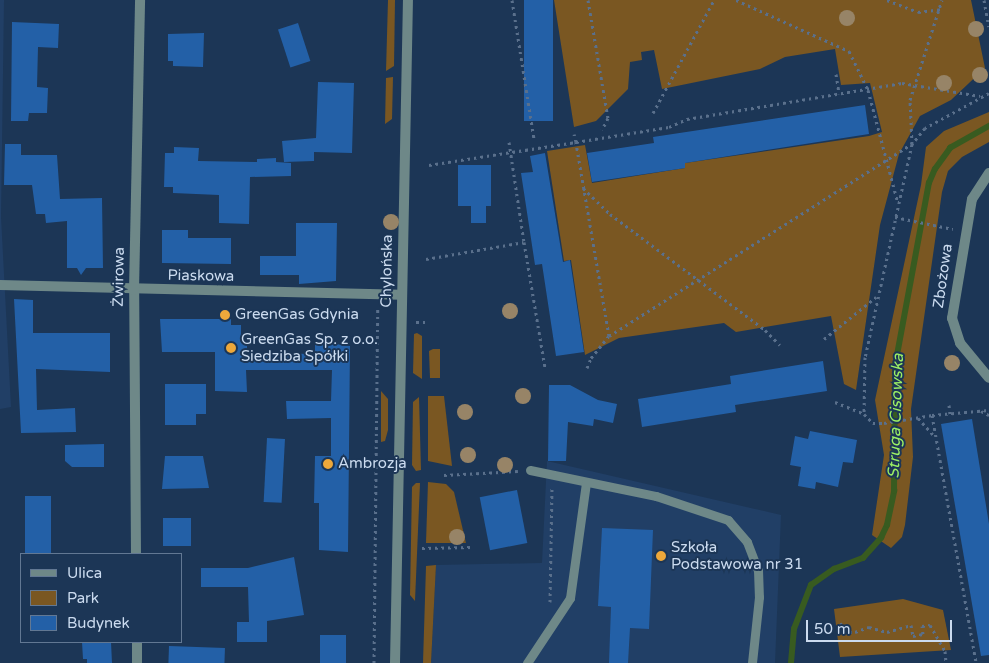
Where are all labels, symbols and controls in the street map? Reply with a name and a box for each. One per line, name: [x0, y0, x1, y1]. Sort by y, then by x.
street label: Chylońska: [377, 234, 397, 308]
street label: Zbożowa: [930, 243, 956, 309]
street label: Żwirowa: [109, 247, 129, 307]
street label: Piaskowa: [168, 266, 234, 286]
place label: GreenGas Gdynia: [235, 306, 359, 324]
marker: GreenGas Gdynia: [219, 309, 231, 321]
place label: GreenGas Sp. z o.o. Siedziba Spółki: [241, 330, 378, 365]
marker: GreenGas Sp. z o.o. Siedziba Spółki: [225, 342, 237, 354]
water label: Struga Cisowska: [884, 353, 908, 479]
place label: Ambrozja: [338, 455, 407, 473]
marker: Ambrozja: [322, 458, 334, 470]
place label: Szkoła Podstawowa nr 31: [671, 538, 803, 573]
marker: Szkoła Podstawowa nr 31: [655, 550, 667, 562]
legend: [20, 553, 182, 643]
text: Ulica: [67, 564, 102, 582]
text: Park: [67, 589, 99, 607]
scale bar: [809, 610, 955, 642]
text: Budynek: [67, 614, 130, 632]
text: 50 m: [814, 620, 851, 638]

